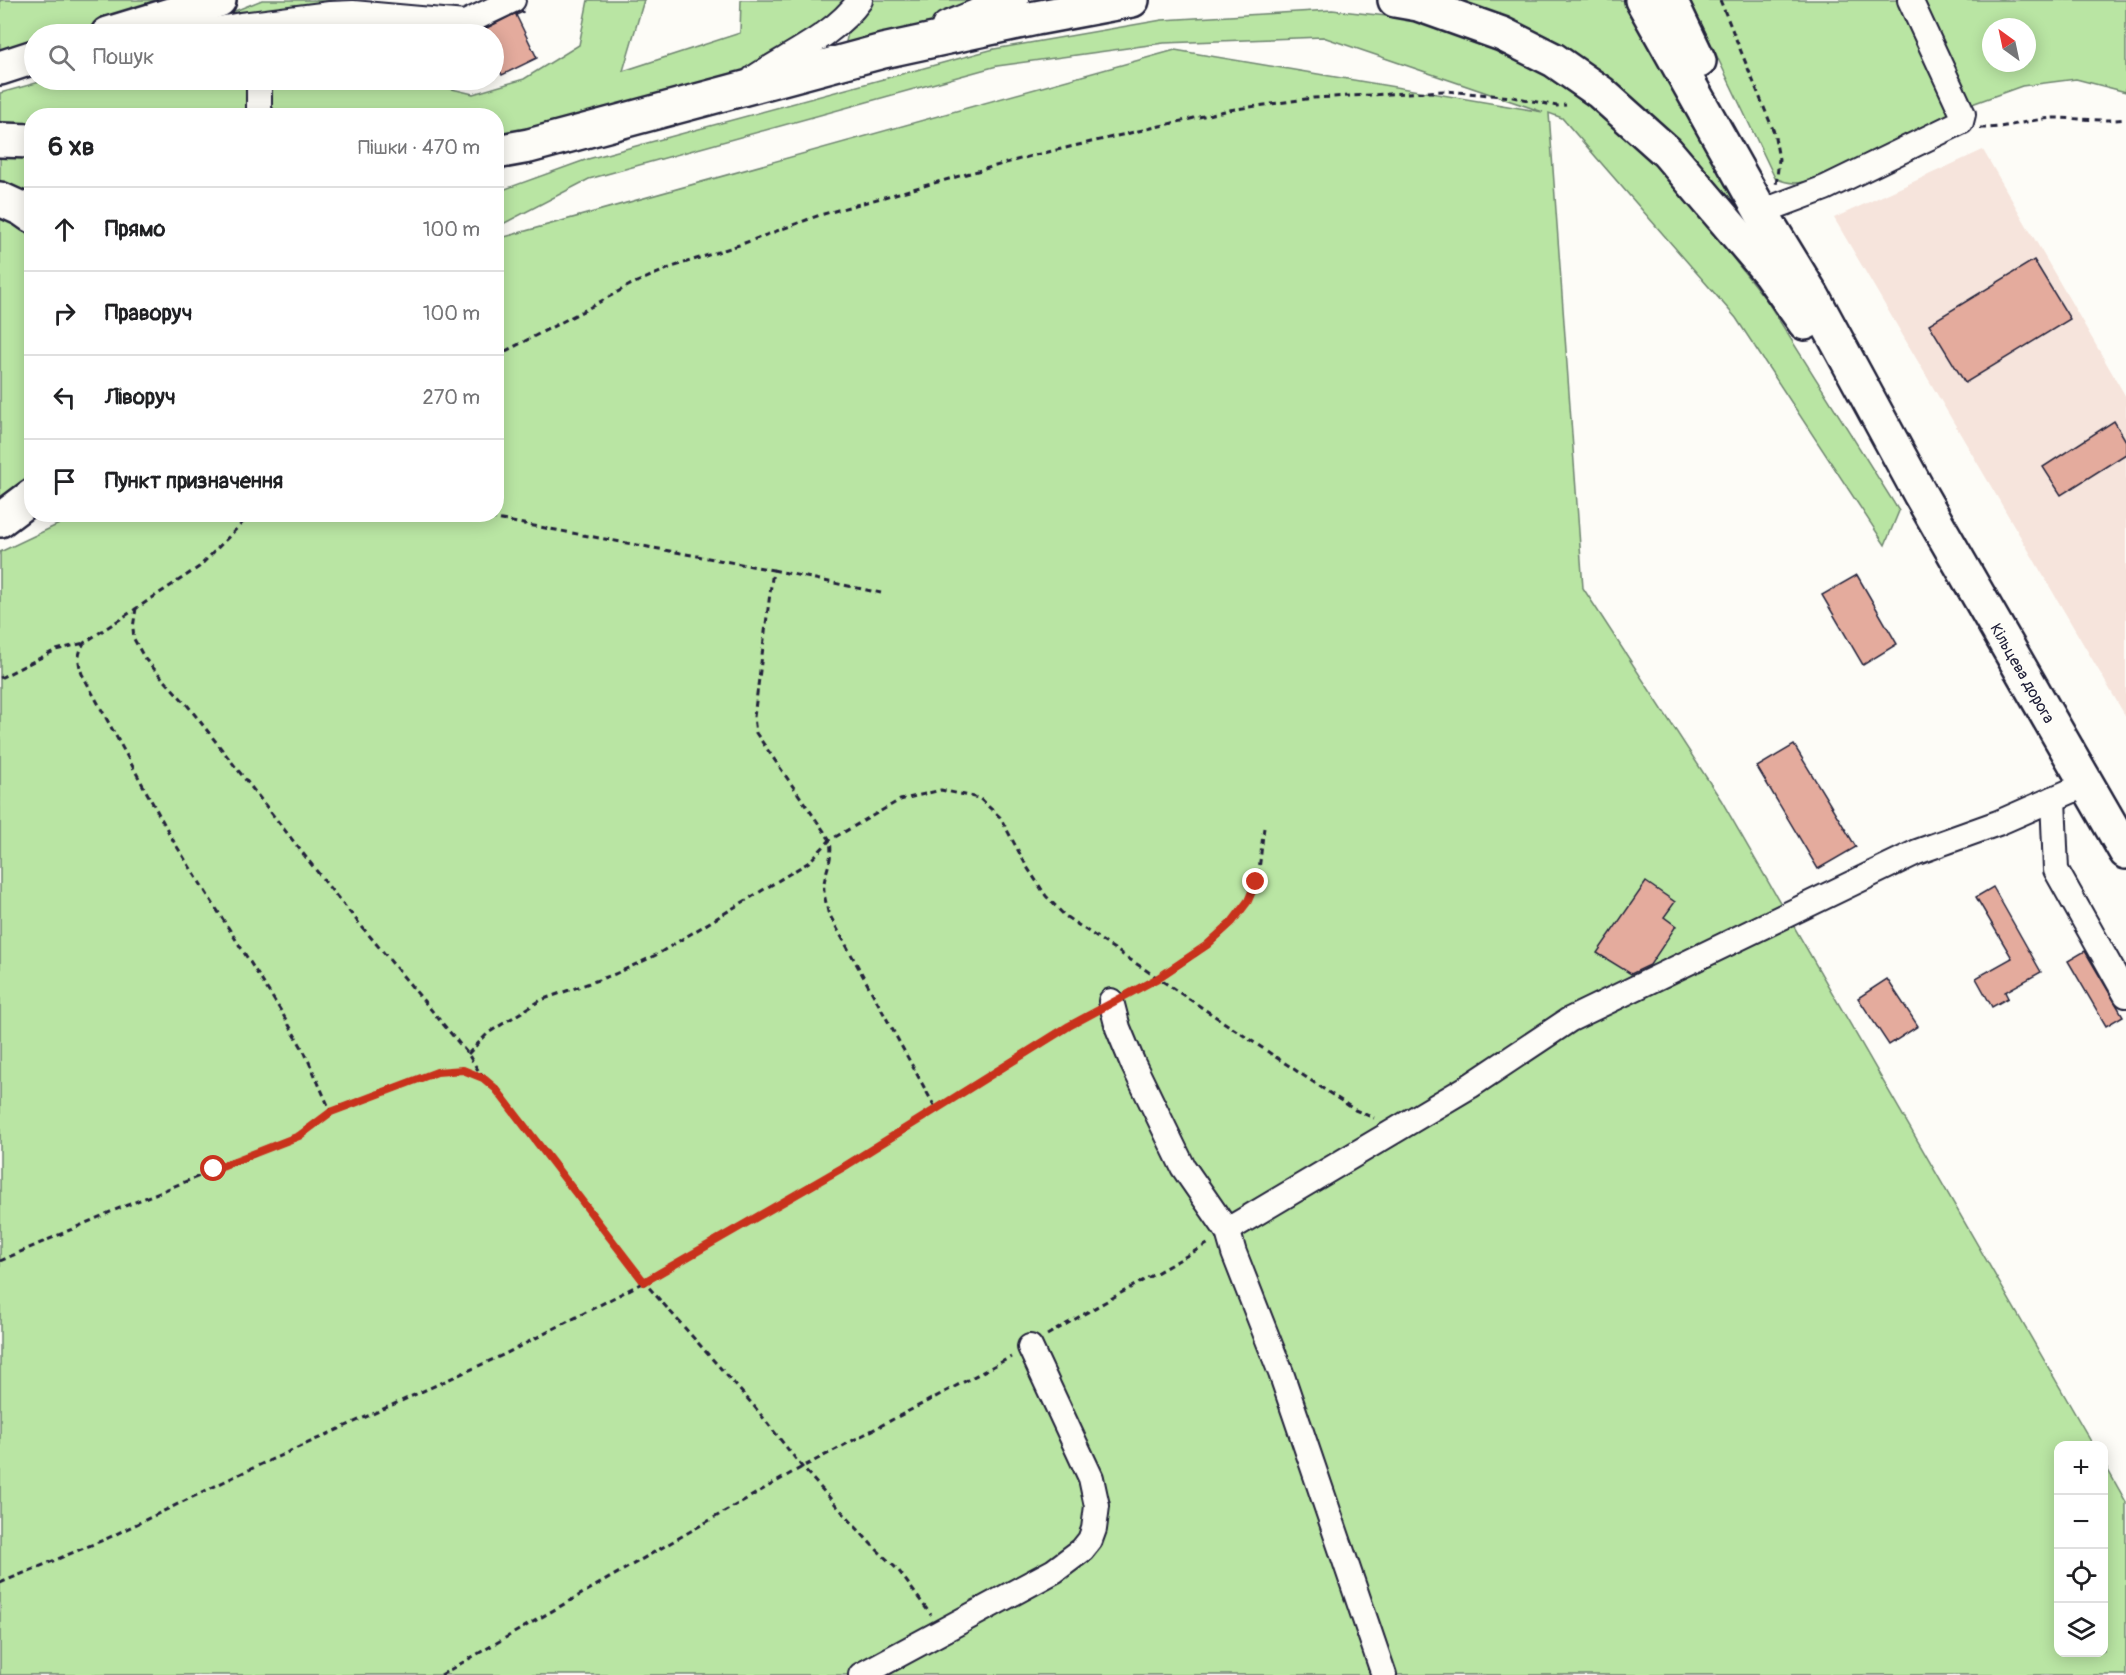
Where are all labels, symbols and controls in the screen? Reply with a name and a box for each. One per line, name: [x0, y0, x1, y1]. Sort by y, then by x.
north arrow: [1982, 18, 2036, 72]
search box: [24, 24, 504, 90]
icon: search: [45, 41, 78, 74]
text: Пошук: [93, 43, 154, 71]
text: 6 хв: [48, 131, 95, 163]
text: Пішки · 470 m: [358, 135, 480, 160]
icon: ahead: [48, 213, 81, 246]
text: Прямо: [105, 215, 165, 243]
text: 100 m: [423, 217, 480, 242]
icon: right: [48, 297, 81, 330]
text: Праворуч: [105, 299, 192, 327]
text: 100 m: [423, 301, 480, 326]
icon: left: [48, 381, 81, 414]
text: Ліворуч: [105, 383, 176, 411]
text: 270 m: [422, 385, 480, 410]
icon: arrive: [48, 465, 81, 498]
text: Пункт призначення: [105, 467, 283, 495]
street label: Кільцева дорога: [1986, 620, 2059, 727]
route end: [1242, 868, 1268, 894]
route start: [200, 1155, 226, 1181]
map controls: [2054, 1441, 2108, 1657]
button: +: [2054, 1441, 2108, 1495]
button: −: [2054, 1495, 2108, 1549]
button: locate: [2054, 1549, 2108, 1603]
button: layers: [2054, 1603, 2108, 1657]

